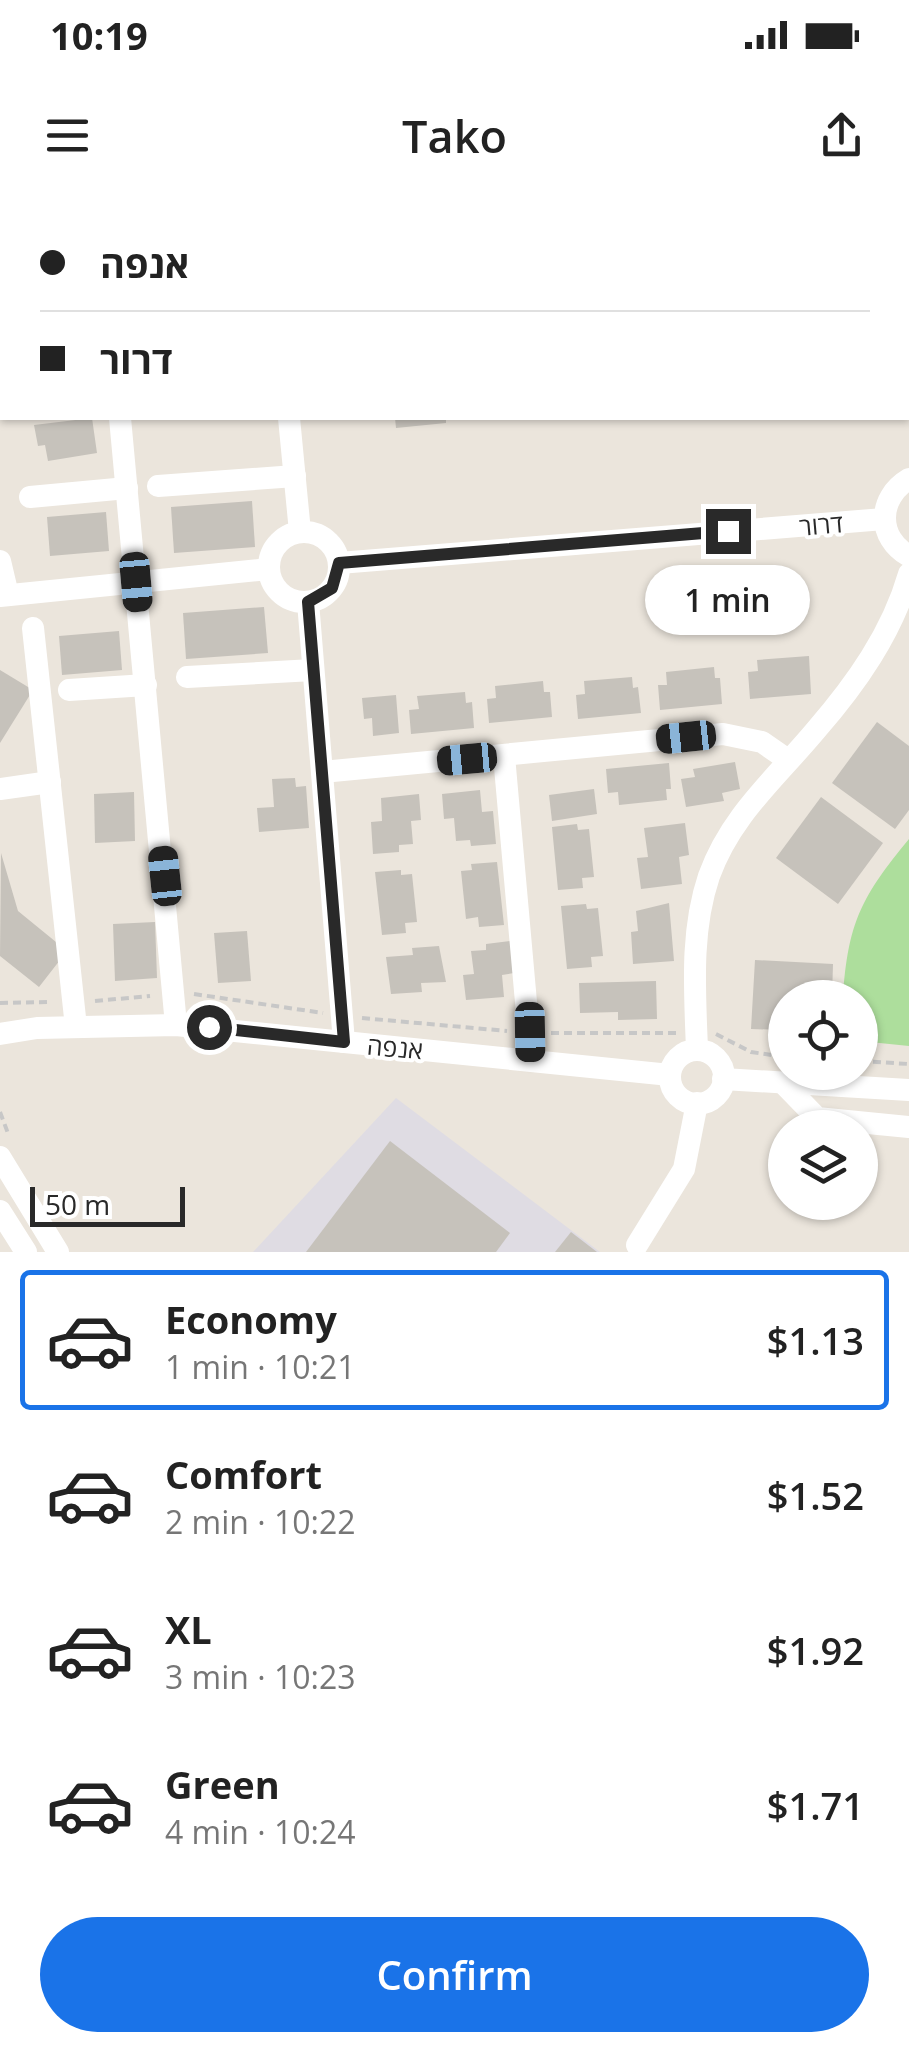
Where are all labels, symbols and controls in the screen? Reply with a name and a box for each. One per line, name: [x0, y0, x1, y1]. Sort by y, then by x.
text: 10:19: [50, 9, 148, 61]
text: Tako: [402, 105, 507, 166]
icon: menu: [40, 108, 95, 163]
icon: share: [814, 108, 869, 163]
text: אנפה: [100, 237, 189, 289]
text: דרור: [100, 333, 173, 385]
street label: דרור: [798, 505, 845, 543]
route end: [706, 509, 751, 554]
car: [118, 551, 154, 613]
callout: 1 min: [646, 566, 810, 636]
text: 1 min: [684, 578, 771, 621]
car: [655, 719, 717, 755]
car: [436, 741, 498, 777]
car: [147, 845, 183, 907]
map controls: [768, 980, 878, 1220]
button: locate: [768, 980, 878, 1090]
car: [514, 1002, 546, 1062]
route start: [187, 1005, 232, 1050]
street label: אנפה: [366, 1028, 424, 1066]
button: layers: [768, 1110, 878, 1220]
scale bar: [30, 1182, 185, 1226]
text: 50 m: [45, 1185, 110, 1223]
text: Economy: [165, 1293, 337, 1345]
icon: car: [45, 1295, 135, 1385]
text: $1.13: [767, 1314, 864, 1366]
text: 1 min · 10:21: [165, 1345, 356, 1388]
text: Comfort: [165, 1448, 322, 1500]
icon: car: [45, 1450, 135, 1540]
text: $1.52: [767, 1469, 864, 1521]
text: 2 min · 10:22: [165, 1500, 356, 1543]
text: XL: [165, 1603, 212, 1655]
icon: car: [45, 1605, 135, 1695]
text: $1.92: [767, 1624, 864, 1676]
text: 3 min · 10:23: [165, 1655, 356, 1698]
text: Green: [165, 1758, 280, 1810]
icon: car: [45, 1760, 135, 1850]
text: $1.71: [767, 1779, 864, 1831]
text: 4 min · 10:24: [165, 1810, 356, 1853]
button: Confirm: [40, 1917, 869, 2032]

